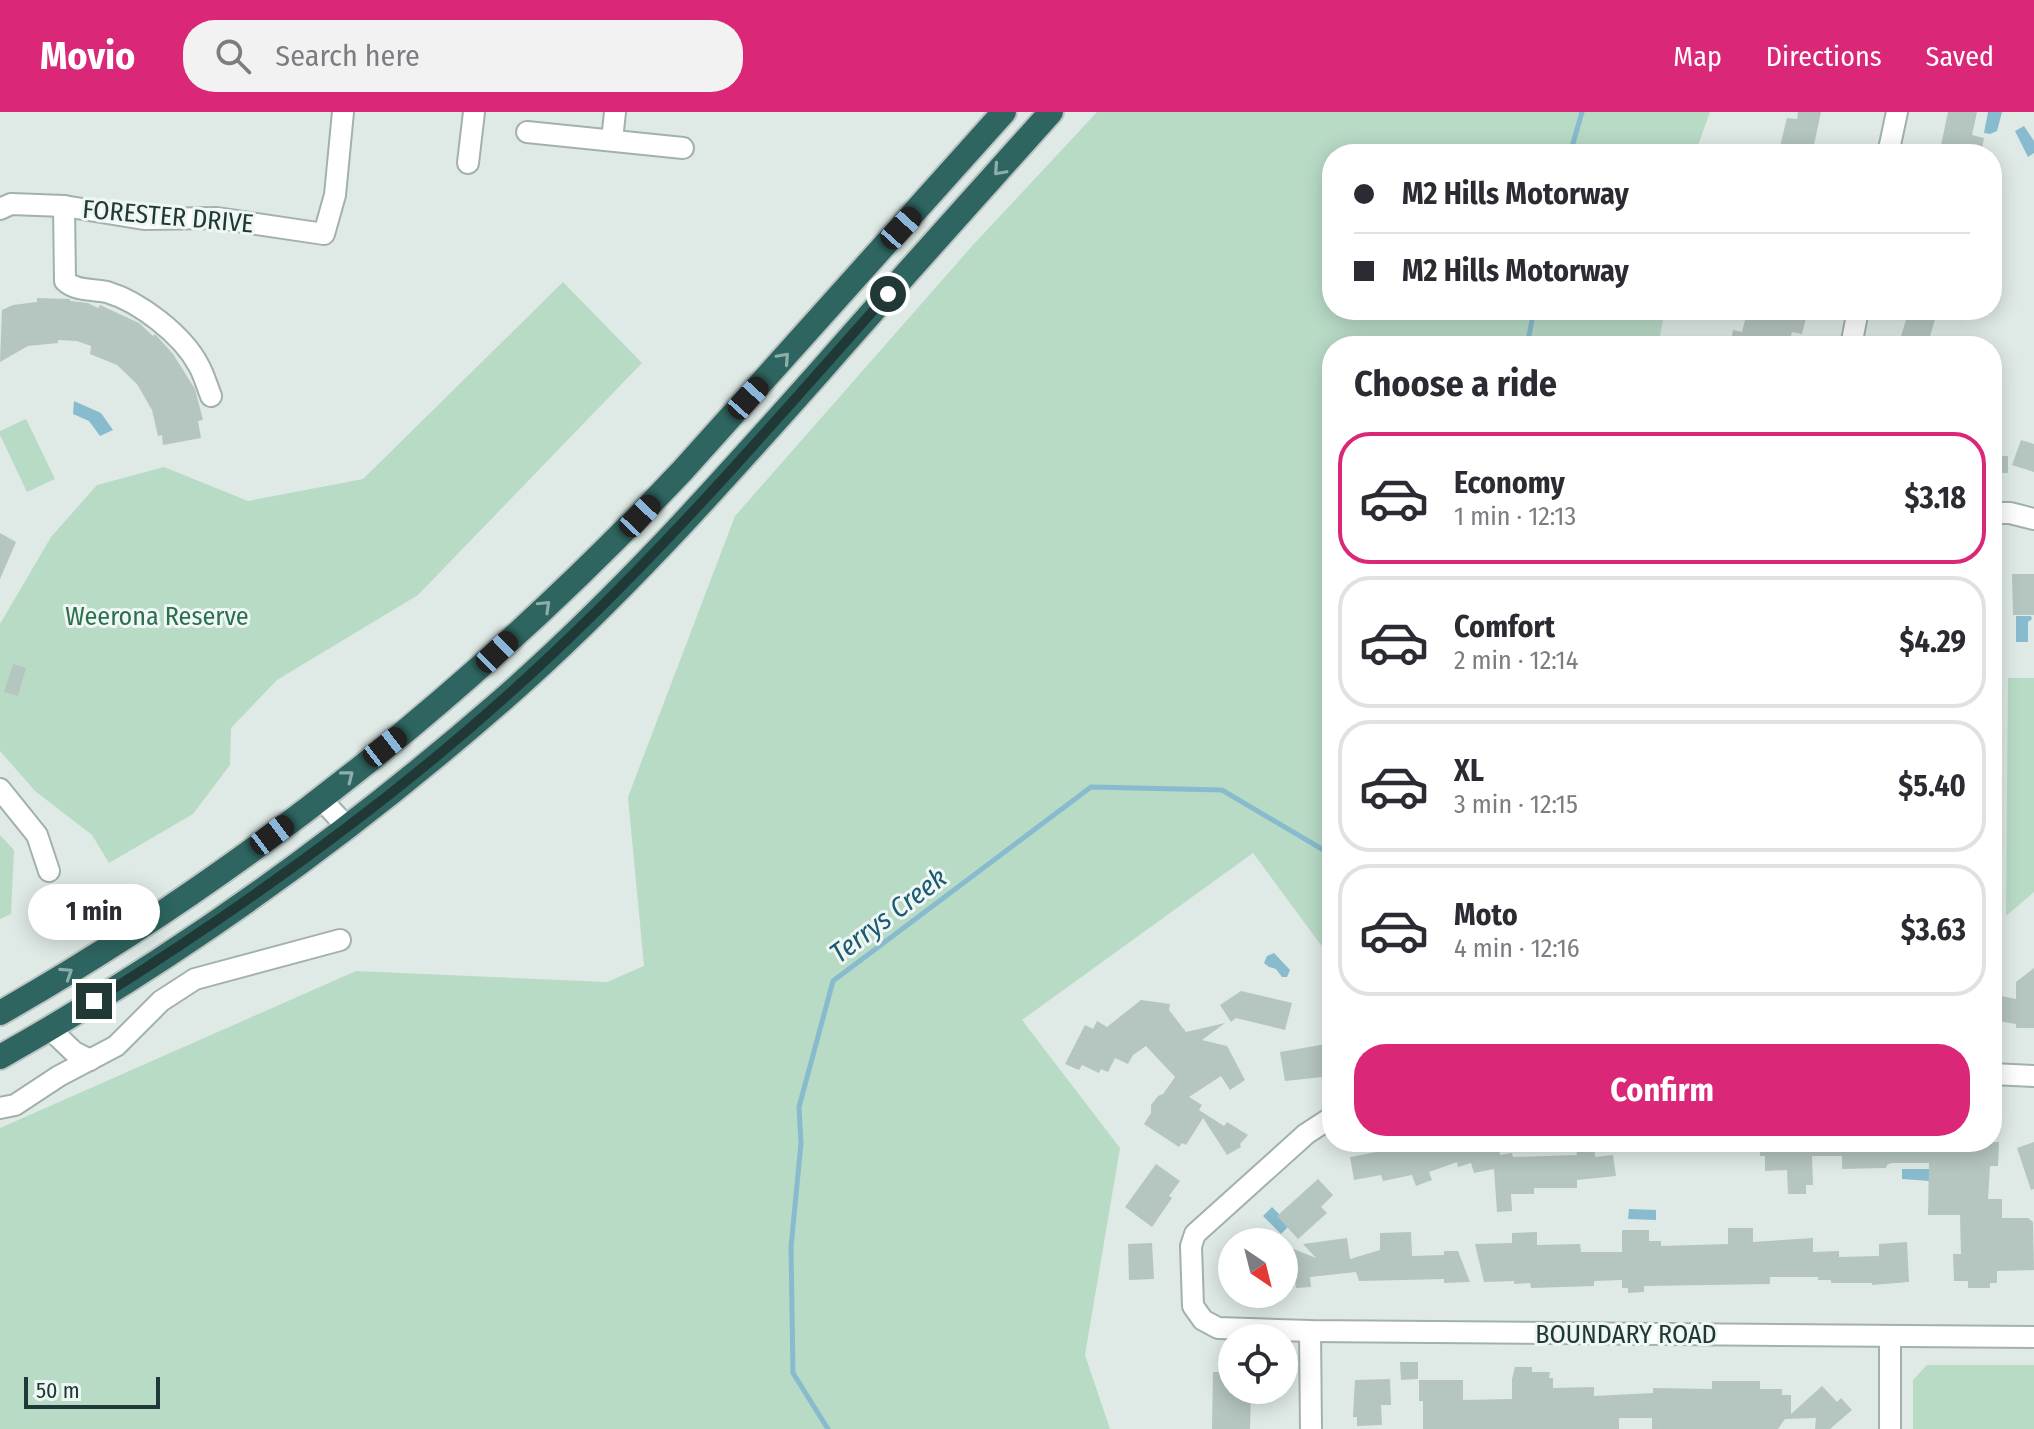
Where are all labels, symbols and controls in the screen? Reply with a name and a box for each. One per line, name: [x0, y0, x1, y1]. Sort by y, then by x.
search box: [183, 20, 743, 92]
text: Movio: [40, 33, 135, 79]
icon: search: [211, 34, 255, 78]
text: Search here: [275, 38, 420, 74]
text: Map: [1673, 40, 1722, 73]
text: Directions: [1766, 40, 1882, 73]
text: Saved: [1926, 40, 1994, 73]
one-way arrow: [994, 161, 1009, 176]
text: M2 Hills Motorway: [1402, 176, 1629, 212]
street label: FORESTER DRIVE: [81, 194, 255, 239]
car: [876, 202, 926, 254]
text: M2 Hills Motorway: [1402, 253, 1629, 289]
route start: [870, 276, 906, 312]
one-way arrow: [774, 353, 788, 368]
text: Choose a ride: [1354, 362, 1557, 406]
car: [723, 372, 773, 424]
icon: car: [1358, 462, 1430, 534]
text: Economy: [1454, 465, 1565, 501]
text: $3.18: [1904, 480, 1966, 516]
car: [615, 490, 665, 542]
text: 1 min · 12:13: [1454, 501, 1576, 532]
park label: Weerona Reserve: [65, 601, 249, 632]
one-way arrow: [536, 601, 550, 615]
icon: car: [1358, 606, 1430, 678]
text: Comfort: [1454, 609, 1555, 645]
text: $4.29: [1900, 624, 1966, 660]
car: [471, 627, 523, 677]
text: 2 min · 12:14: [1454, 645, 1578, 676]
car: [359, 723, 411, 771]
icon: car: [1358, 750, 1430, 822]
text: XL: [1454, 753, 1484, 789]
text: $5.40: [1898, 768, 1966, 804]
one-way arrow: [339, 771, 354, 785]
text: 3 min · 12:15: [1454, 789, 1578, 820]
car: [246, 811, 298, 859]
water label: Terrys Creek: [823, 861, 953, 970]
callout: 1 min: [28, 885, 160, 941]
icon: car: [1358, 894, 1430, 966]
text: 1 min: [66, 896, 122, 927]
text: Moto: [1454, 897, 1518, 933]
text: $3.63: [1901, 912, 1966, 948]
text: 4 min · 12:16: [1454, 933, 1580, 964]
one-way arrow: [58, 968, 73, 983]
route end: [76, 983, 112, 1019]
button: Confirm: [1354, 1044, 1970, 1136]
north arrow: [1218, 1228, 1298, 1308]
map controls: [1218, 1228, 1298, 1404]
street label: BOUNDARY ROAD: [1535, 1319, 1717, 1350]
button: locate: [1218, 1324, 1298, 1404]
scale bar: [24, 1373, 160, 1409]
text: 50 m: [36, 1377, 80, 1404]

